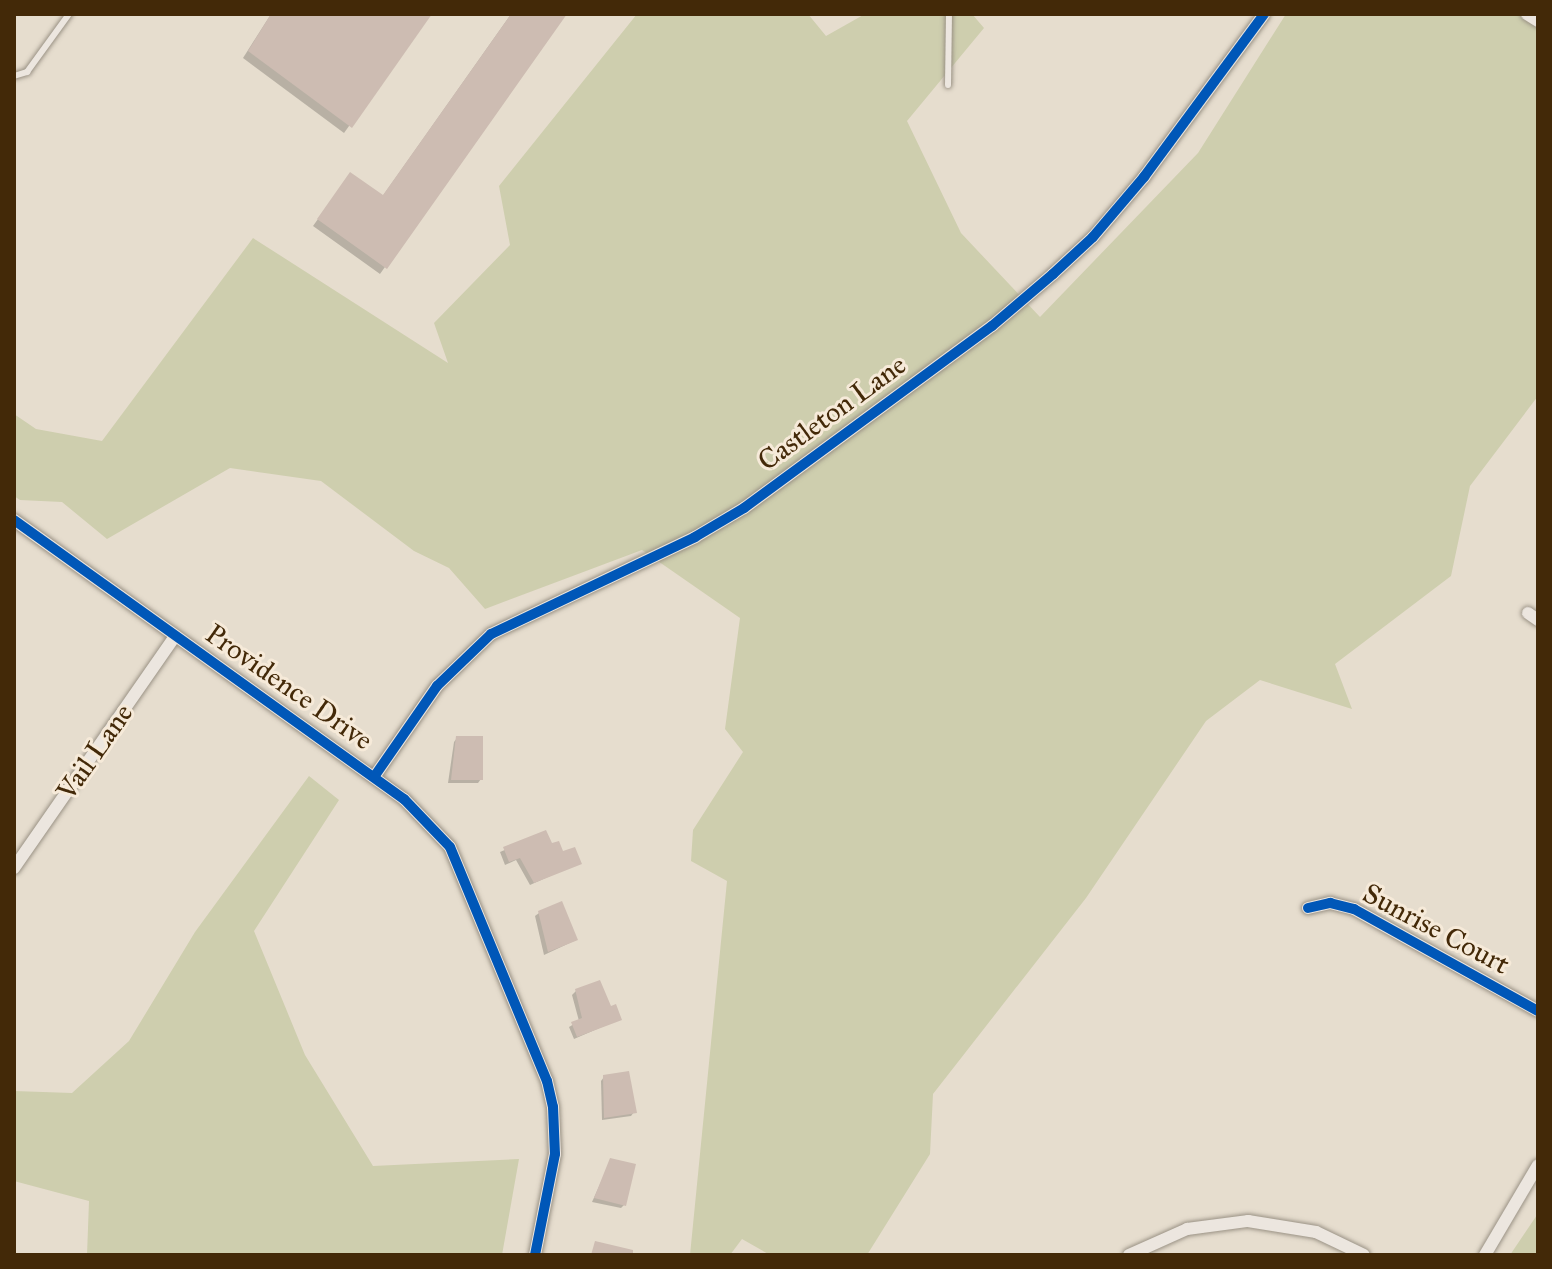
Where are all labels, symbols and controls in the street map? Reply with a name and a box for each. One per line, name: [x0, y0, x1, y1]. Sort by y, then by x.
street label: Castleton Lane: [751, 348, 913, 478]
street label: Providence Drive: [199, 617, 379, 757]
street label: Vail Lane: [50, 697, 140, 807]
street label: Sunrise Court: [1357, 876, 1515, 982]

